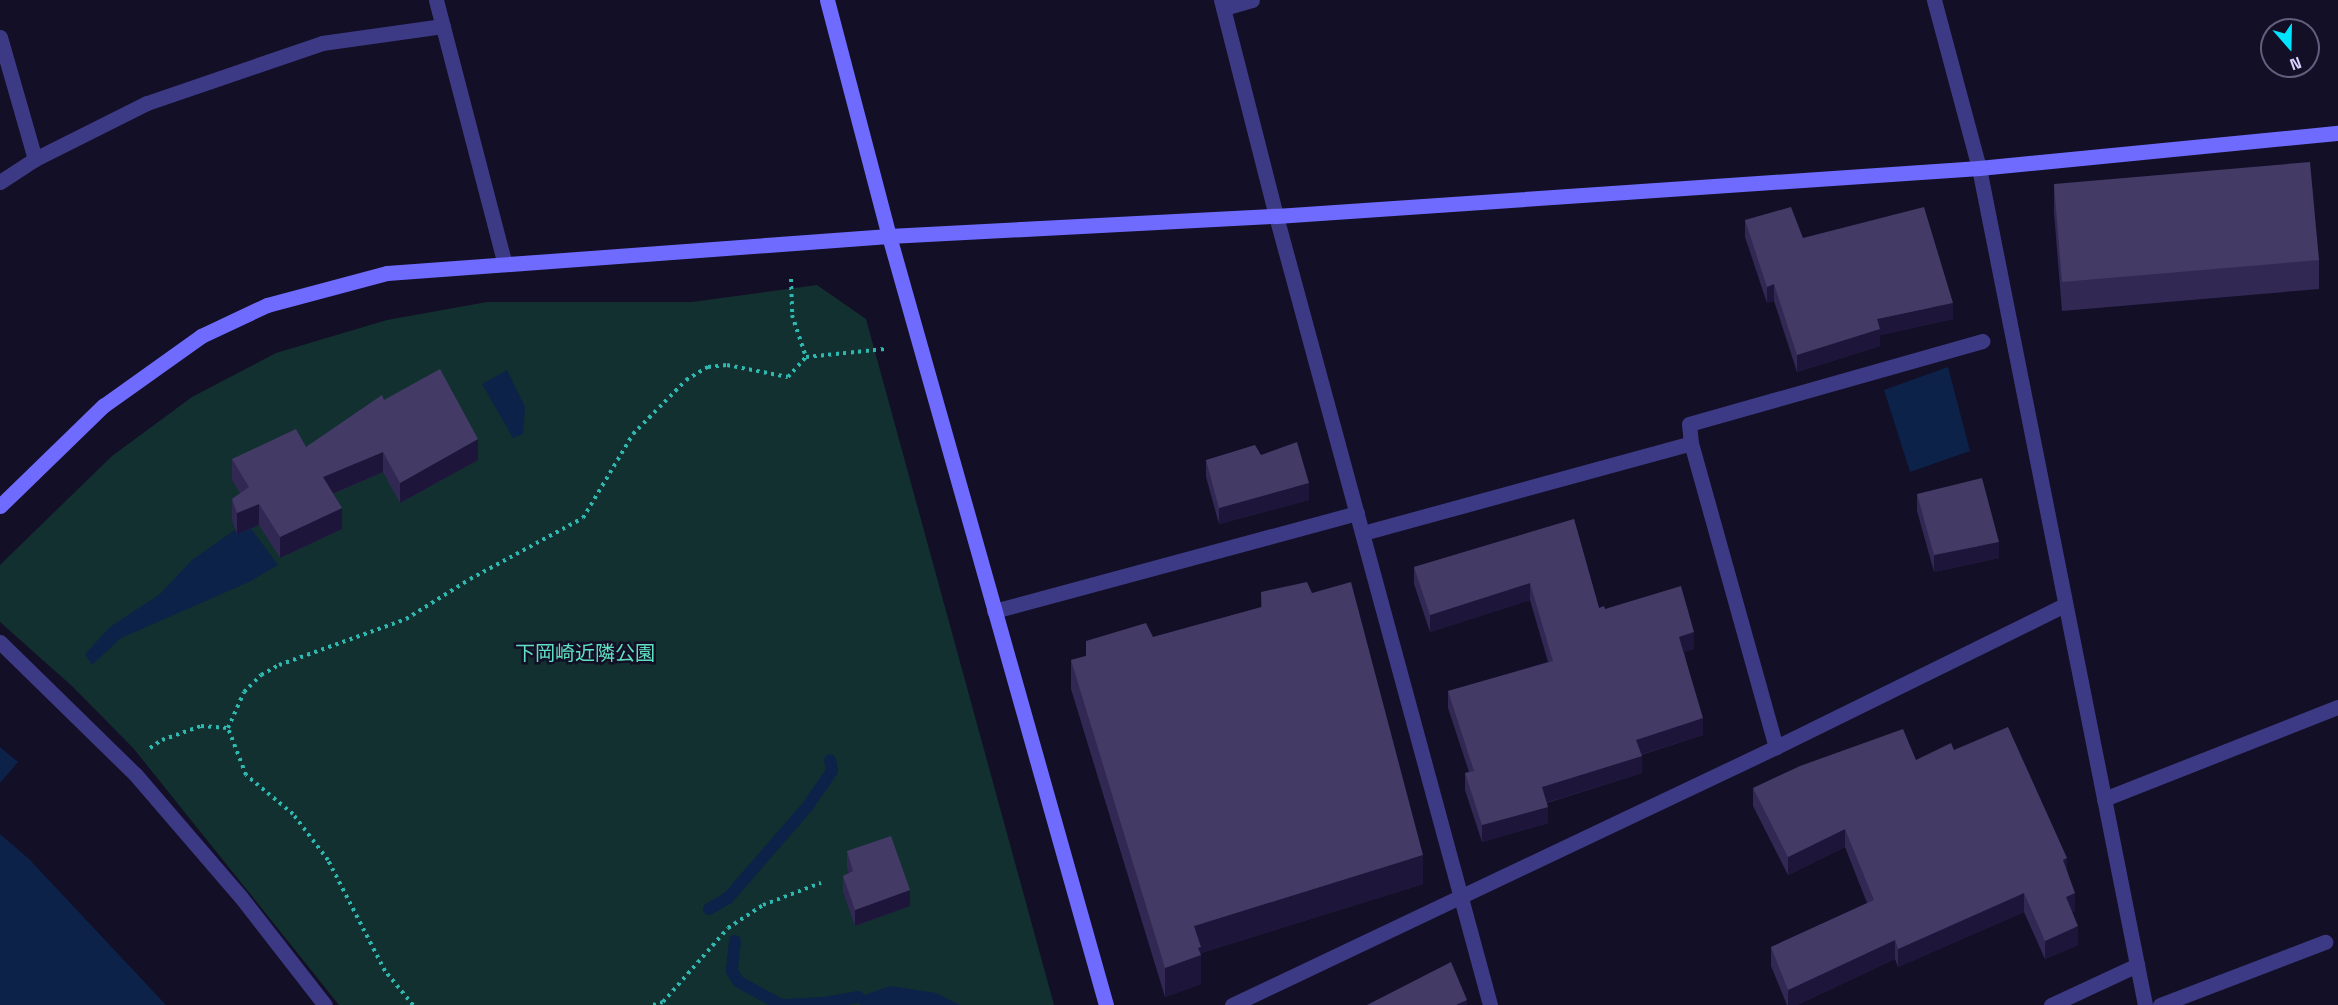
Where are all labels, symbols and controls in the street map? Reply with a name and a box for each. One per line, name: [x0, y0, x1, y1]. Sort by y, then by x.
north arrow: [2260, 18, 2320, 78]
text: N: [2287, 52, 2304, 75]
park label: 下岡崎近隣公園: [515, 641, 655, 665]

